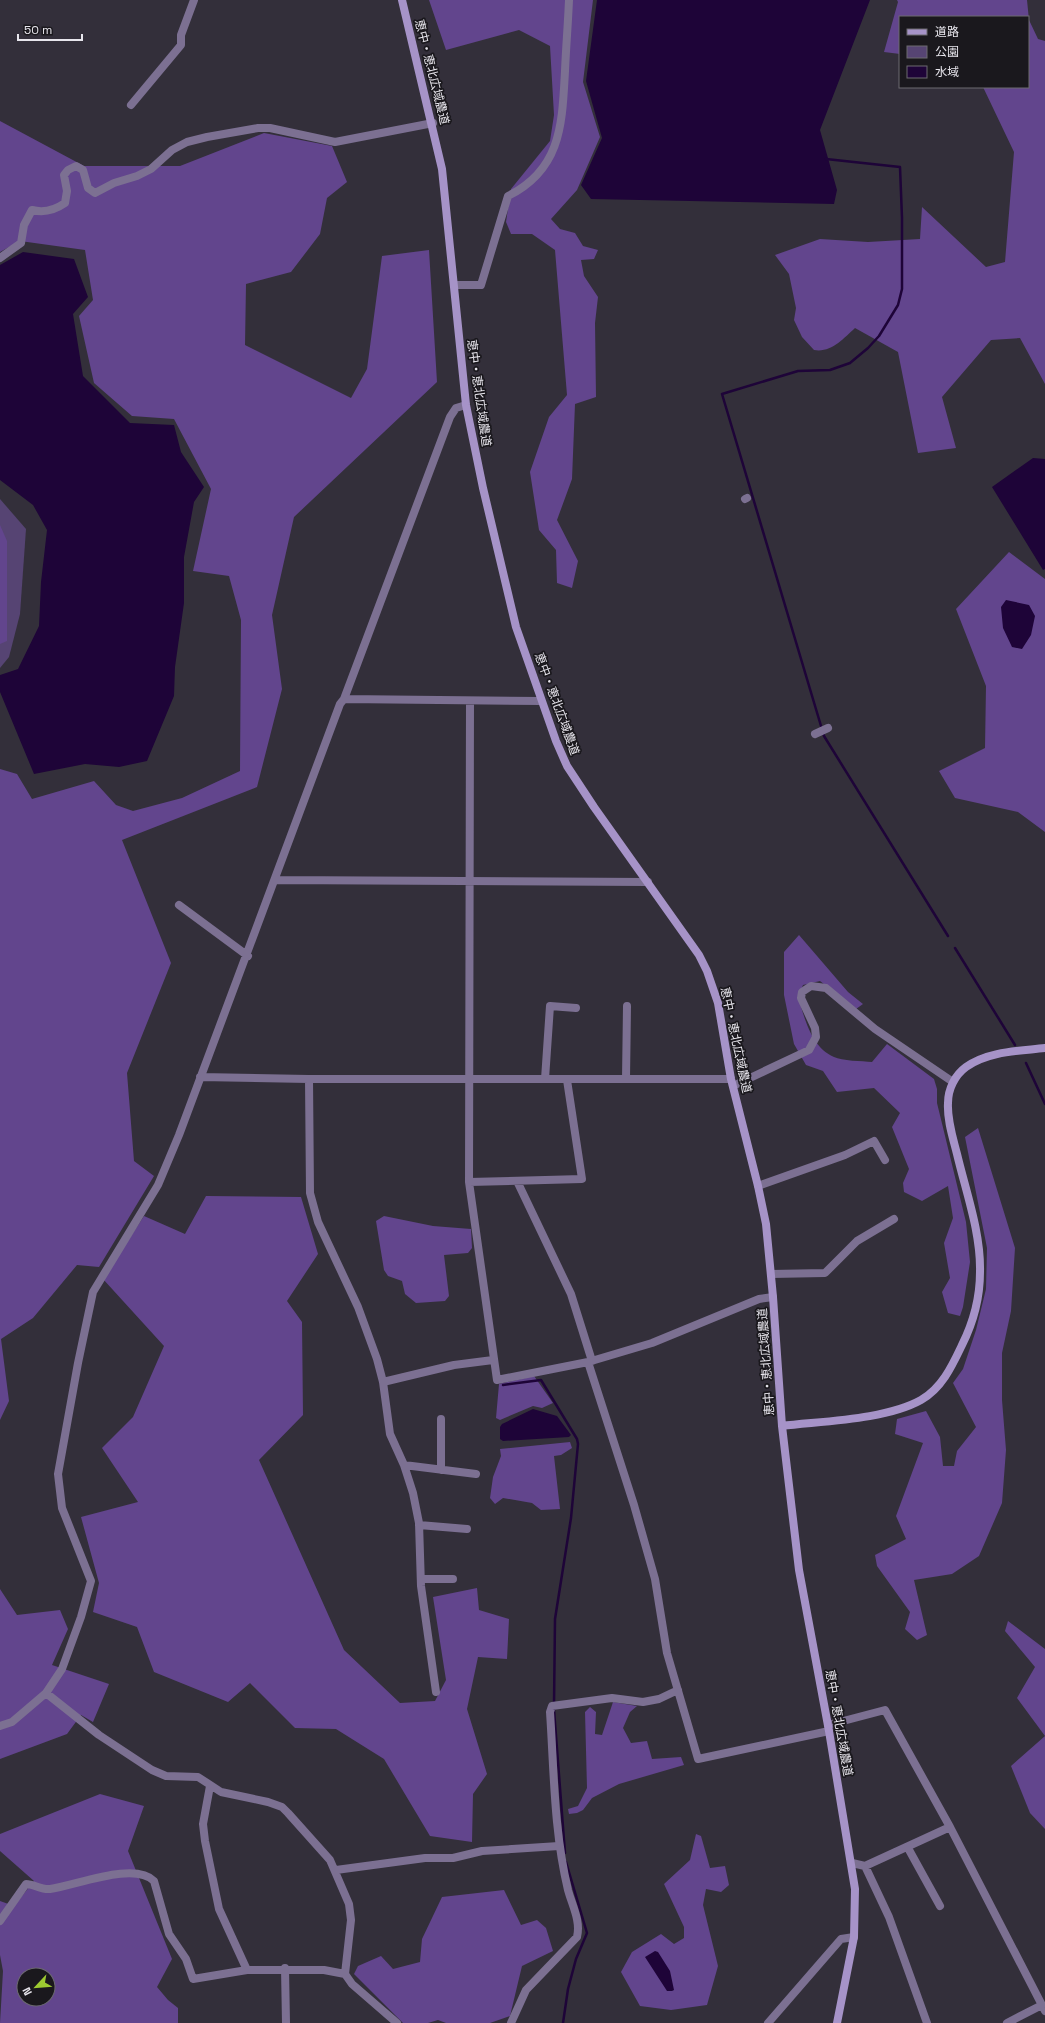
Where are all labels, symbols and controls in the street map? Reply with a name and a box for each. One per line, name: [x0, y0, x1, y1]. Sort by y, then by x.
scale bar: [18, 16, 82, 42]
legend: [899, 16, 1029, 88]
street label: 恵中・恵北広域農道: [411, 18, 453, 126]
text: 50 m: [24, 22, 52, 38]
text: 道路: [935, 24, 959, 40]
text: 公園: [935, 44, 959, 60]
text: 水域: [935, 64, 959, 80]
street label: 恵中・恵北広域農道: [464, 338, 494, 448]
street label: 恵中・恵北広域農道: [531, 651, 583, 757]
street label: 恵中・恵北広域農道: [717, 986, 755, 1094]
street label: 恵中・恵北広域農道: [754, 1308, 778, 1416]
street label: 恵中・恵北広域農道: [822, 1668, 856, 1778]
north arrow: [16, 1967, 56, 2007]
text: N: [19, 1985, 35, 1998]

